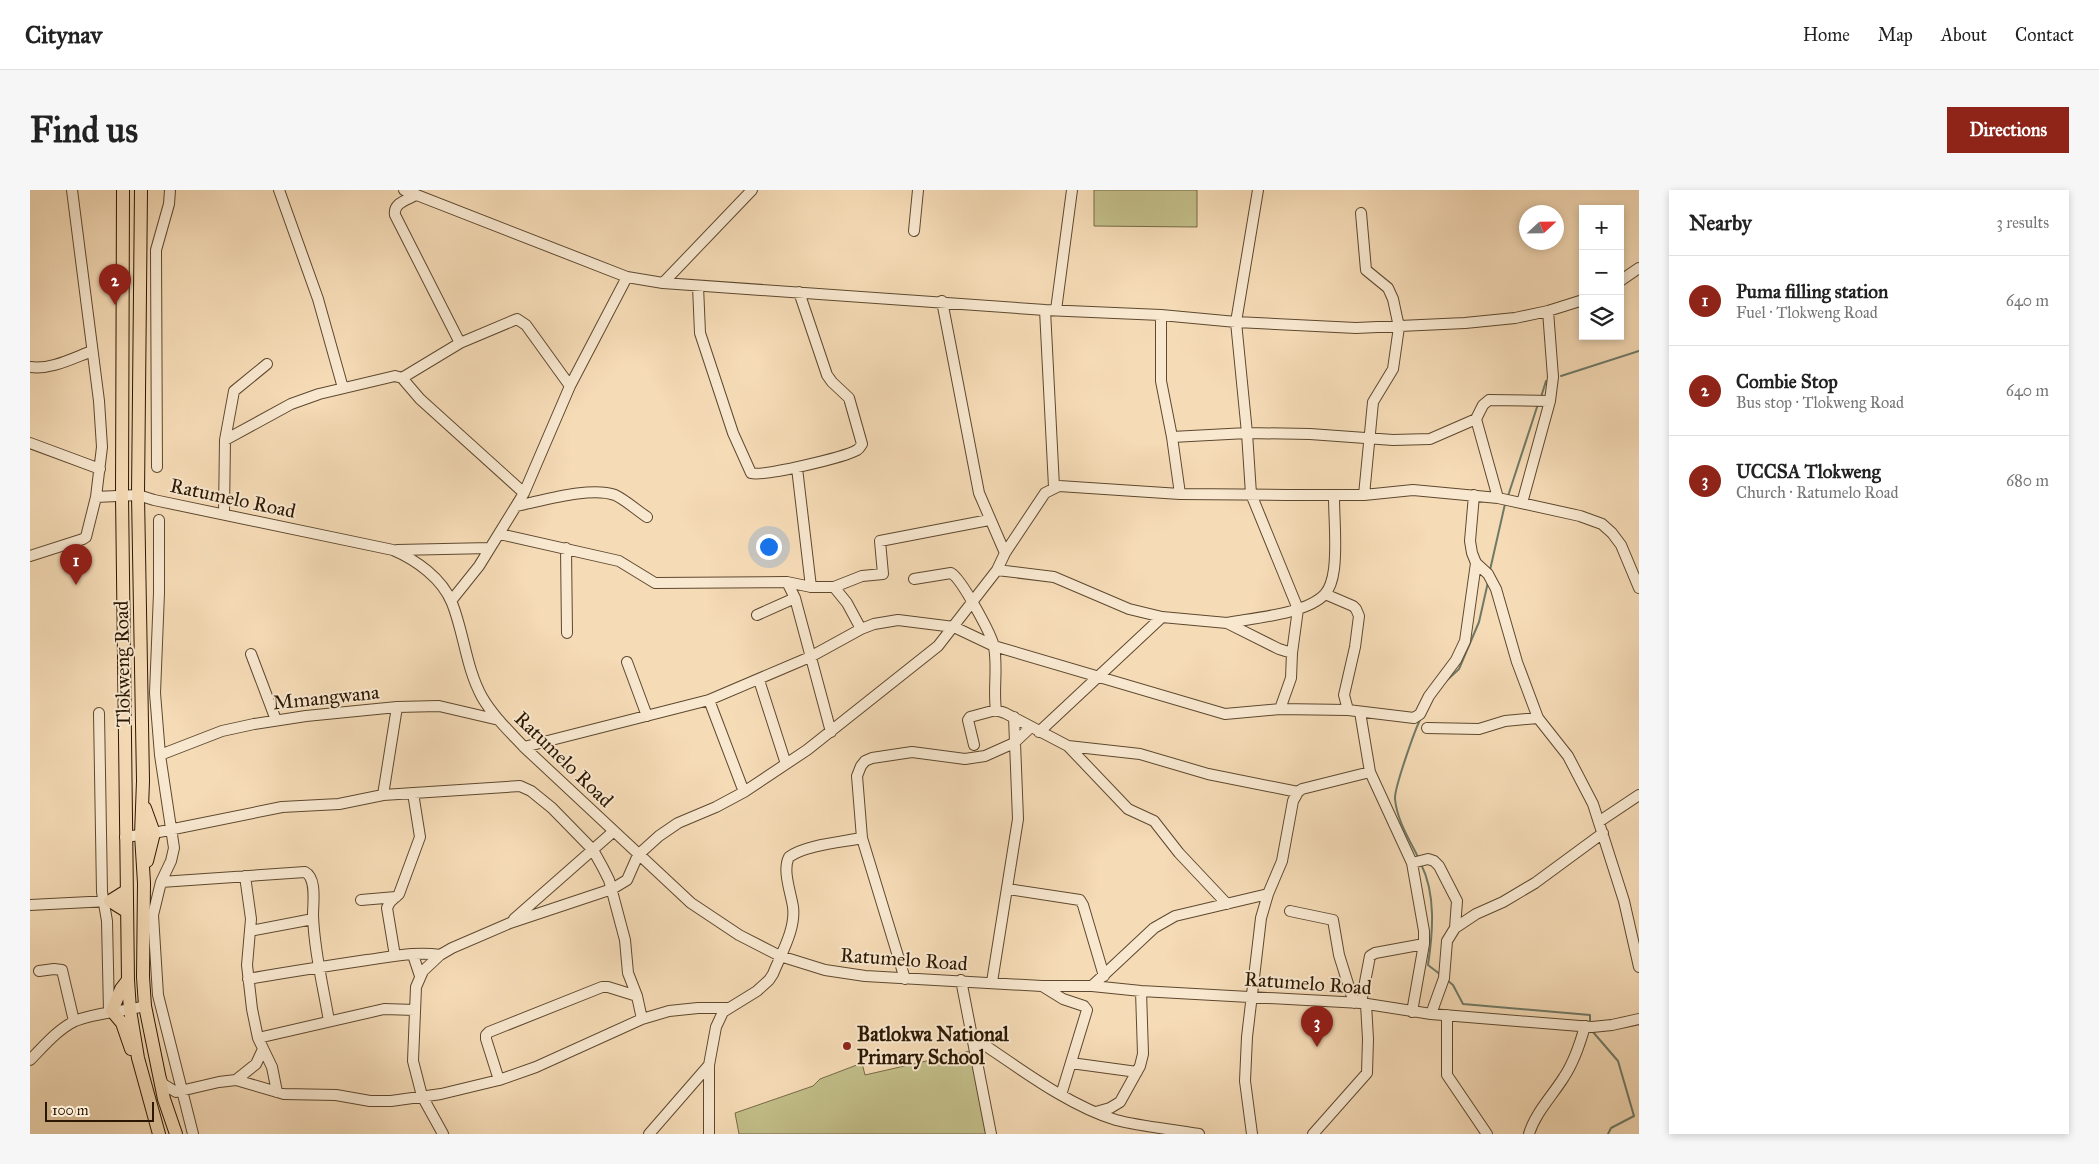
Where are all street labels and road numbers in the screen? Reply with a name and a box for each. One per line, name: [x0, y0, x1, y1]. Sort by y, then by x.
street label: Ratumelo Road: [168, 473, 298, 523]
street label: Tlokweng Road: [109, 600, 136, 728]
street label: Mmangwana: [272, 679, 381, 716]
street label: Ratumelo Road: [510, 706, 618, 812]
street label: Ratumelo Road: [839, 943, 969, 975]
street label: Ratumelo Road: [1243, 967, 1373, 999]

